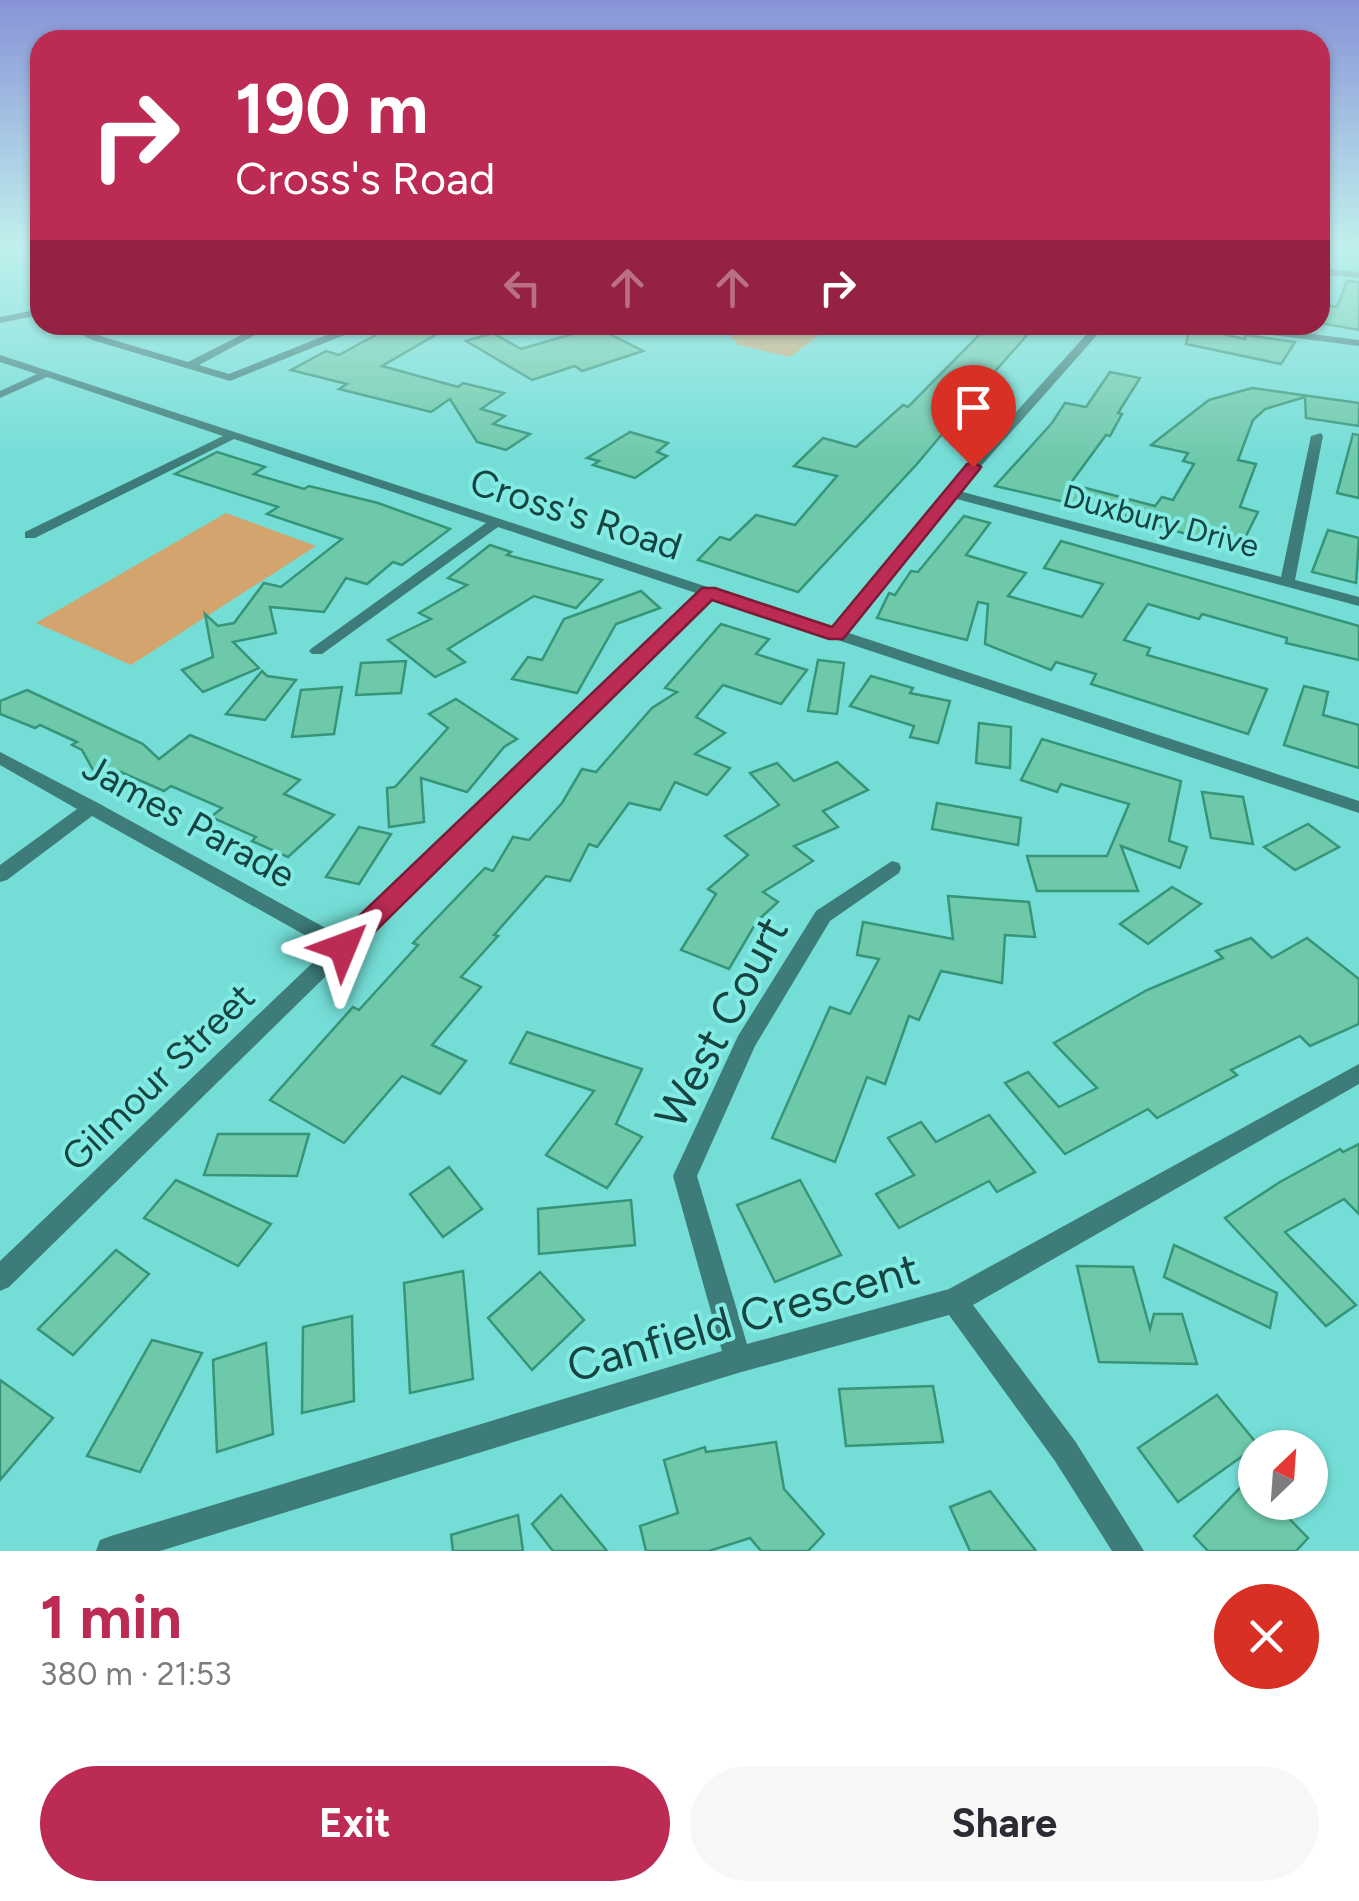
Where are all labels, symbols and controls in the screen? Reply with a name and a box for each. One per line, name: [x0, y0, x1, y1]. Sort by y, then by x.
text: 190 m: [235, 66, 428, 151]
icon: right: [70, 70, 200, 200]
text: Cross's Road: [235, 151, 495, 205]
icon: left: [495, 260, 550, 315]
icon: ahead: [600, 260, 655, 315]
icon: ahead: [705, 260, 760, 315]
icon: right: [810, 260, 865, 315]
pin: [931, 365, 1016, 468]
icon: arrive: [946, 380, 1001, 435]
street label: Cross's Road: [464, 458, 688, 570]
street label: Duxbury Drive: [1059, 477, 1263, 565]
street label: James Parade: [75, 744, 303, 898]
position arrow: [291, 895, 395, 999]
street label: West Court: [643, 907, 799, 1137]
street label: Gilmour Street: [52, 974, 264, 1180]
street label: Canfield Crescent: [561, 1241, 925, 1393]
north arrow: [1238, 1430, 1328, 1520]
map controls: [1238, 1430, 1328, 1520]
text: 1 min: [40, 1581, 182, 1653]
button: close: [1214, 1584, 1319, 1689]
text: 380 m · 21:53: [40, 1655, 232, 1693]
button: Exit: [40, 1766, 670, 1881]
button: Share: [690, 1766, 1319, 1881]

